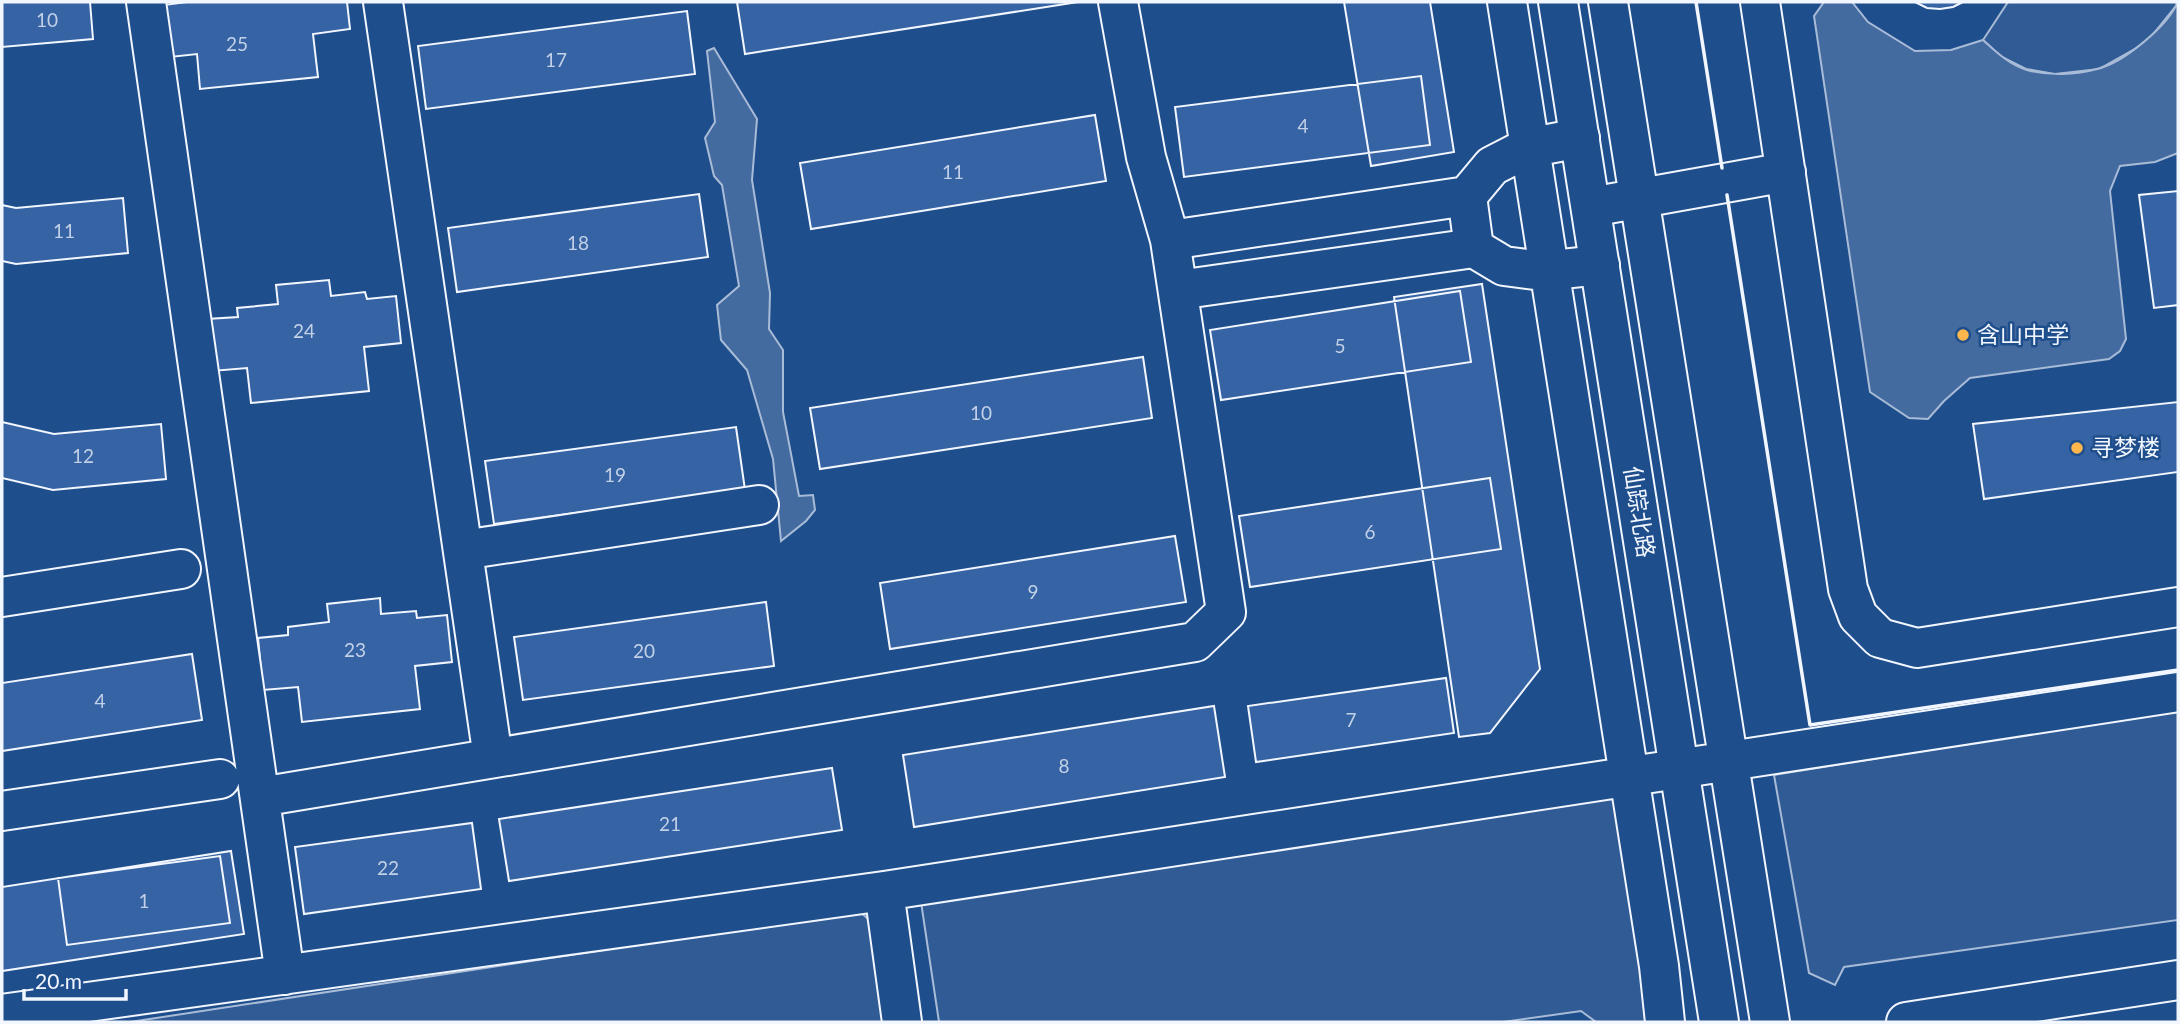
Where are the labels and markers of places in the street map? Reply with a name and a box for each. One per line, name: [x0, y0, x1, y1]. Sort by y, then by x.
place label: 含山中学: [1977, 320, 2069, 348]
marker: 含山中学: [1955, 327, 1971, 343]
place label: 寻梦楼: [2091, 433, 2160, 461]
marker: 寻梦楼: [2069, 440, 2085, 456]

